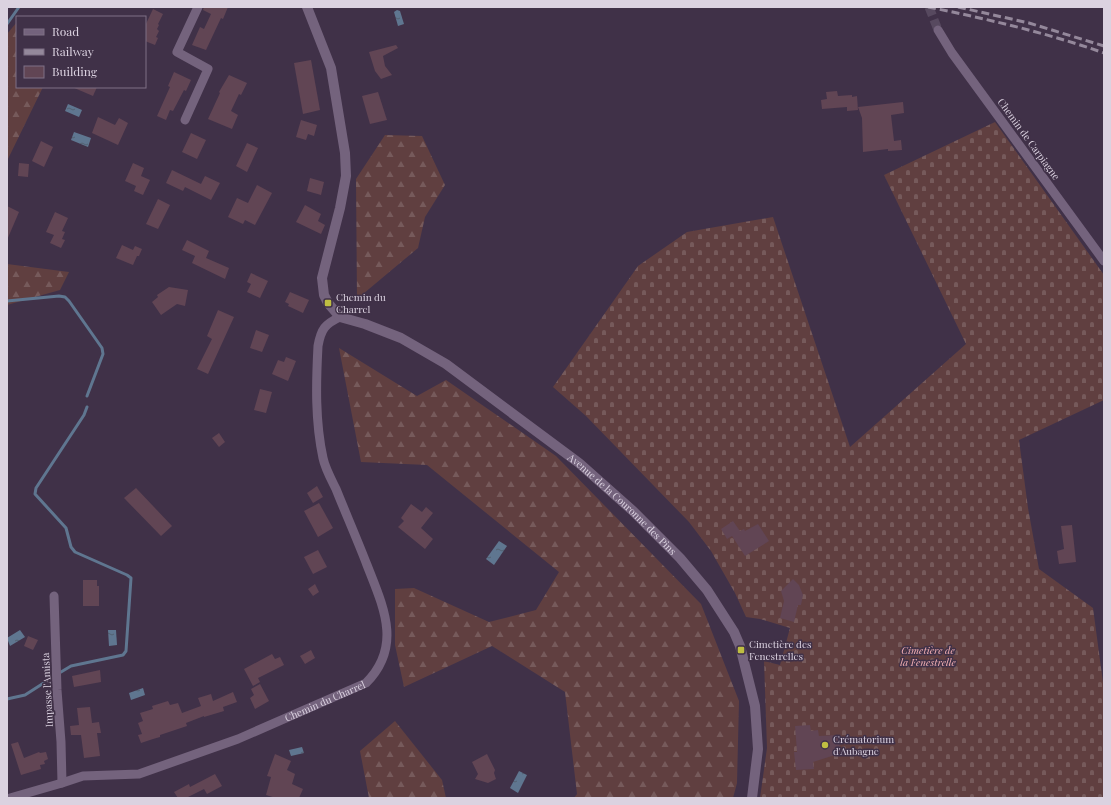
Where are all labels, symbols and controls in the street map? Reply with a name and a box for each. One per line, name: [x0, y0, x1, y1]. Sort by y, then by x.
legend: [16, 16, 146, 88]
text: Road: [52, 23, 79, 39]
text: Railway: [52, 43, 94, 59]
text: Building: [52, 63, 98, 79]
street label: Chemin de Carpiagne: [995, 95, 1063, 183]
place label: Chemin du Charrel: [336, 290, 386, 316]
marker: Chemin du Charrel: [323, 298, 333, 308]
street label: Avenue de la Couronne des Pins: [564, 450, 680, 558]
place label: Cimetière des Fenestrelles: [749, 637, 811, 663]
park label: Cimetière de la Fenestrelle: [900, 643, 956, 669]
marker: Cimetière des Fenestrelles: [736, 645, 746, 655]
street label: Impasse l'Amista: [38, 652, 56, 728]
street label: Chemin du Charrel: [282, 677, 367, 725]
place label: Crématorium d'Aubagne: [833, 732, 894, 758]
marker: Crématorium d'Aubagne: [820, 740, 830, 750]

